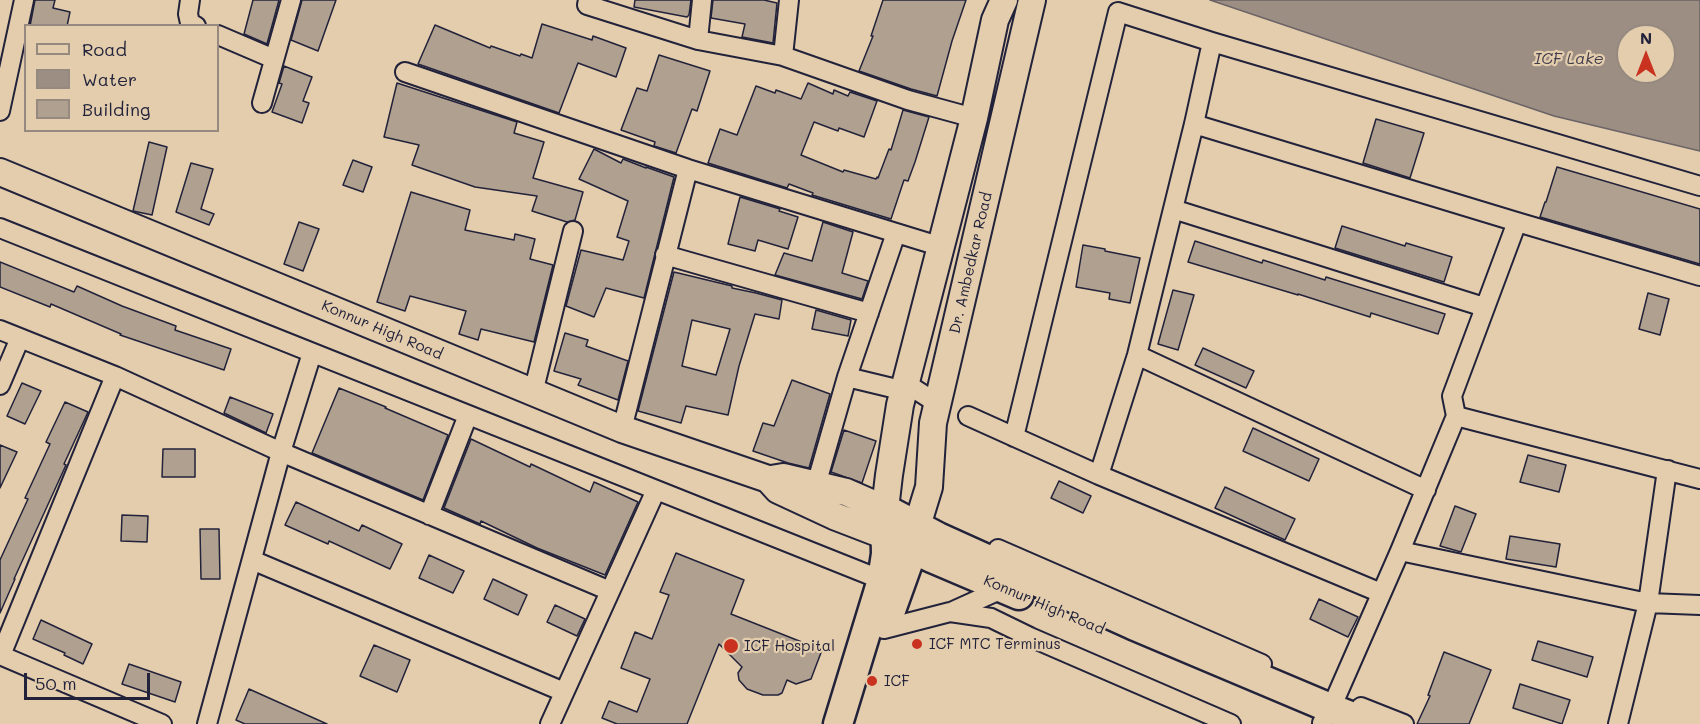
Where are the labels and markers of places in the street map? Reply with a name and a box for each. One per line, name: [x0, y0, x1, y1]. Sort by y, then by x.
place label: ICF MTC Terminus: [929, 635, 1061, 653]
marker: ICF Hospital: [722, 637, 740, 655]
place label: ICF Hospital: [744, 637, 835, 655]
marker: ICF MTC Terminus: [910, 637, 924, 651]
place label: ICF: [884, 672, 910, 690]
marker: ICF: [865, 674, 879, 688]

